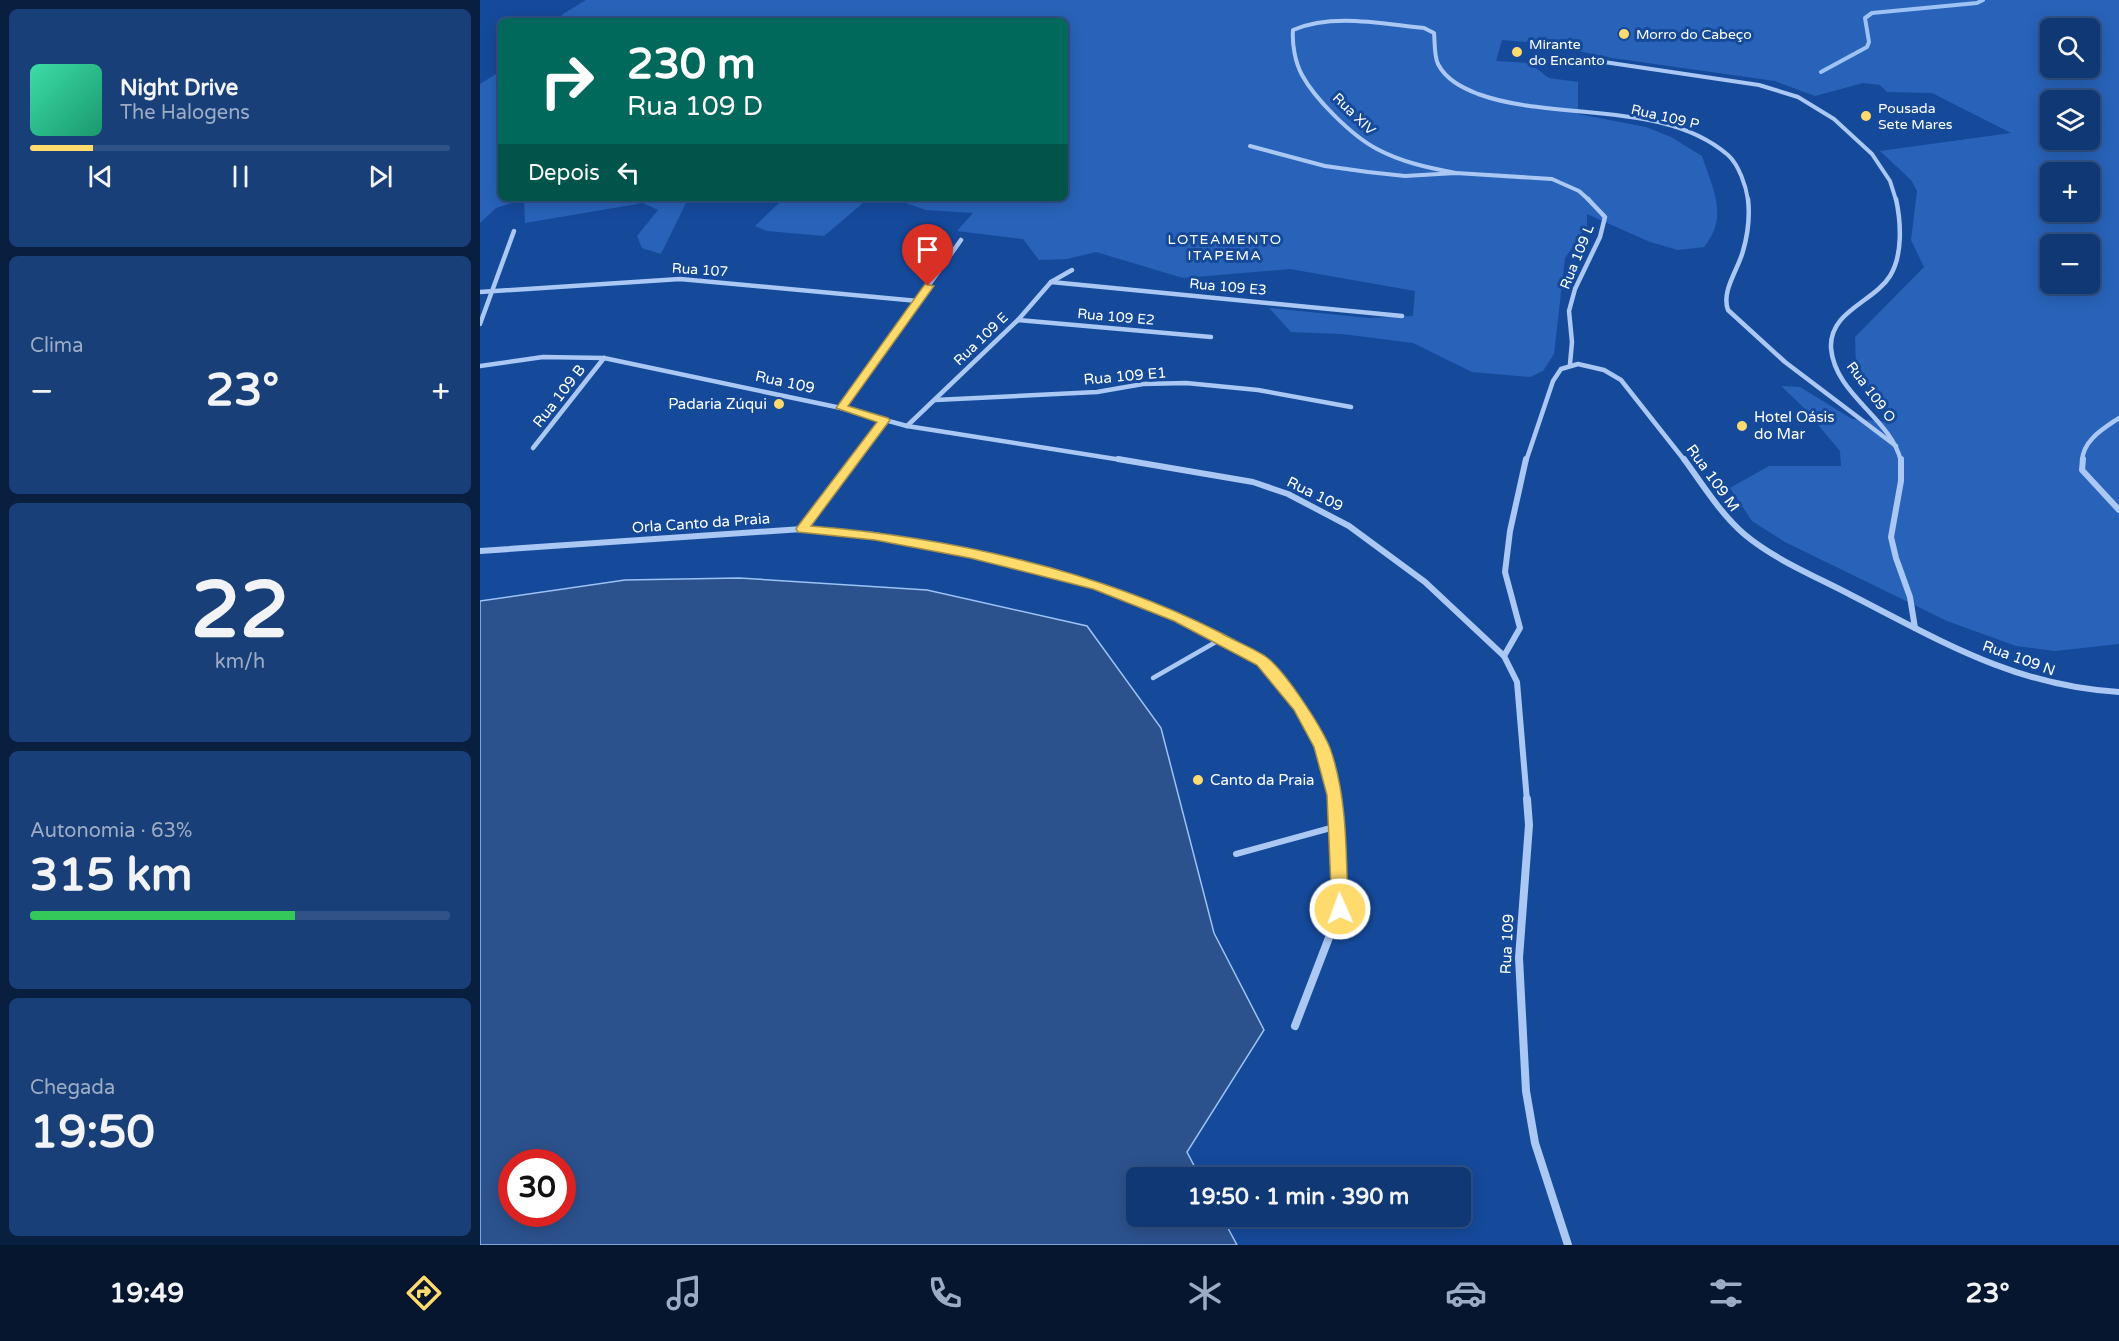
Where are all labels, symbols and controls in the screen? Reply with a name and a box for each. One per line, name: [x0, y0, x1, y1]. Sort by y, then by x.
map controls: [2040, 18, 2100, 294]
button: search: [2040, 18, 2100, 78]
place label: Morro do Cabeço: [1636, 26, 1752, 43]
marker: Morro do Cabeço: [1617, 27, 1631, 41]
place label: Mirante do Encanto: [1529, 36, 1605, 69]
text: 230 m: [627, 39, 756, 90]
icon: right: [528, 42, 606, 120]
marker: Mirante do Encanto: [1510, 45, 1524, 59]
text: Night Drive: [120, 75, 238, 101]
street label: Rua XIV: [1329, 89, 1379, 139]
text: Rua 109 D: [627, 90, 763, 123]
button: layers: [2040, 90, 2100, 150]
place label: Pousada Sete Mares: [1878, 100, 1953, 133]
text: The Halogens: [120, 101, 250, 125]
street label: Rua 109 P: [1629, 101, 1701, 133]
marker: Pousada Sete Mares: [1859, 109, 1873, 123]
icon: left: [612, 156, 645, 189]
icon: previous: [84, 160, 117, 193]
icon: pause: [224, 160, 257, 193]
icon: next: [364, 160, 397, 193]
text: Depois: [528, 160, 600, 186]
button: +: [2040, 162, 2100, 222]
street label: Rua 109 L: [1556, 222, 1598, 292]
pin: [902, 224, 953, 286]
district label: LOTEAMENTO ITAPEMA: [1167, 231, 1283, 264]
icon: arrive: [911, 233, 944, 266]
button: −: [2040, 234, 2100, 294]
street label: Rua 107: [671, 260, 729, 280]
street label: Rua 109 E3: [1189, 275, 1267, 299]
street label: Rua 109 E2: [1077, 305, 1155, 329]
street label: Rua 109 E: [950, 309, 1012, 369]
text: Clima: [30, 334, 83, 358]
street label: Rua 109 O: [1843, 358, 1899, 426]
street label: Rua 109 B: [529, 361, 589, 431]
street label: Rua 109 E1: [1083, 363, 1167, 389]
text: 23°: [206, 364, 279, 418]
street label: Rua 109: [754, 367, 816, 397]
text: −: [30, 372, 54, 411]
text: +: [431, 372, 450, 411]
place label: Padaria Zúqui: [668, 395, 767, 413]
marker: Padaria Zúqui: [772, 397, 786, 411]
place label: Hotel Oásis do Mar: [1754, 408, 1835, 443]
marker: Hotel Oásis do Mar: [1735, 419, 1749, 433]
street label: Rua 109 M: [1683, 441, 1743, 515]
street label: Rua 109: [1284, 473, 1346, 515]
street label: Orla Canto da Praia: [631, 509, 771, 537]
text: 22: [191, 564, 289, 658]
street label: Rua 109 N: [1980, 636, 2058, 680]
text: km/h: [215, 650, 265, 674]
place label: Canto da Praia: [1210, 771, 1315, 789]
marker: Canto da Praia: [1191, 773, 1205, 787]
text: Autonomia · 63%: [30, 819, 192, 843]
text: 315 km: [30, 849, 192, 903]
position arrow: [1308, 877, 1372, 941]
street label: Rua 109: [1496, 913, 1518, 975]
text: Chegada: [30, 1076, 115, 1100]
text: 19:50: [30, 1106, 155, 1160]
speed limit sign: 30: [498, 1149, 576, 1227]
text: 19:50 · 1 min · 390 m: [1188, 1184, 1409, 1210]
icon: directions: [403, 1272, 445, 1314]
icon: music: [663, 1272, 705, 1314]
icon: phone: [924, 1272, 966, 1314]
icon: climate: [1184, 1272, 1226, 1314]
icon: car: [1445, 1272, 1487, 1314]
icon: filters: [1705, 1272, 1747, 1314]
text: 19:49: [109, 1277, 184, 1310]
text: 23°: [1966, 1277, 2010, 1310]

